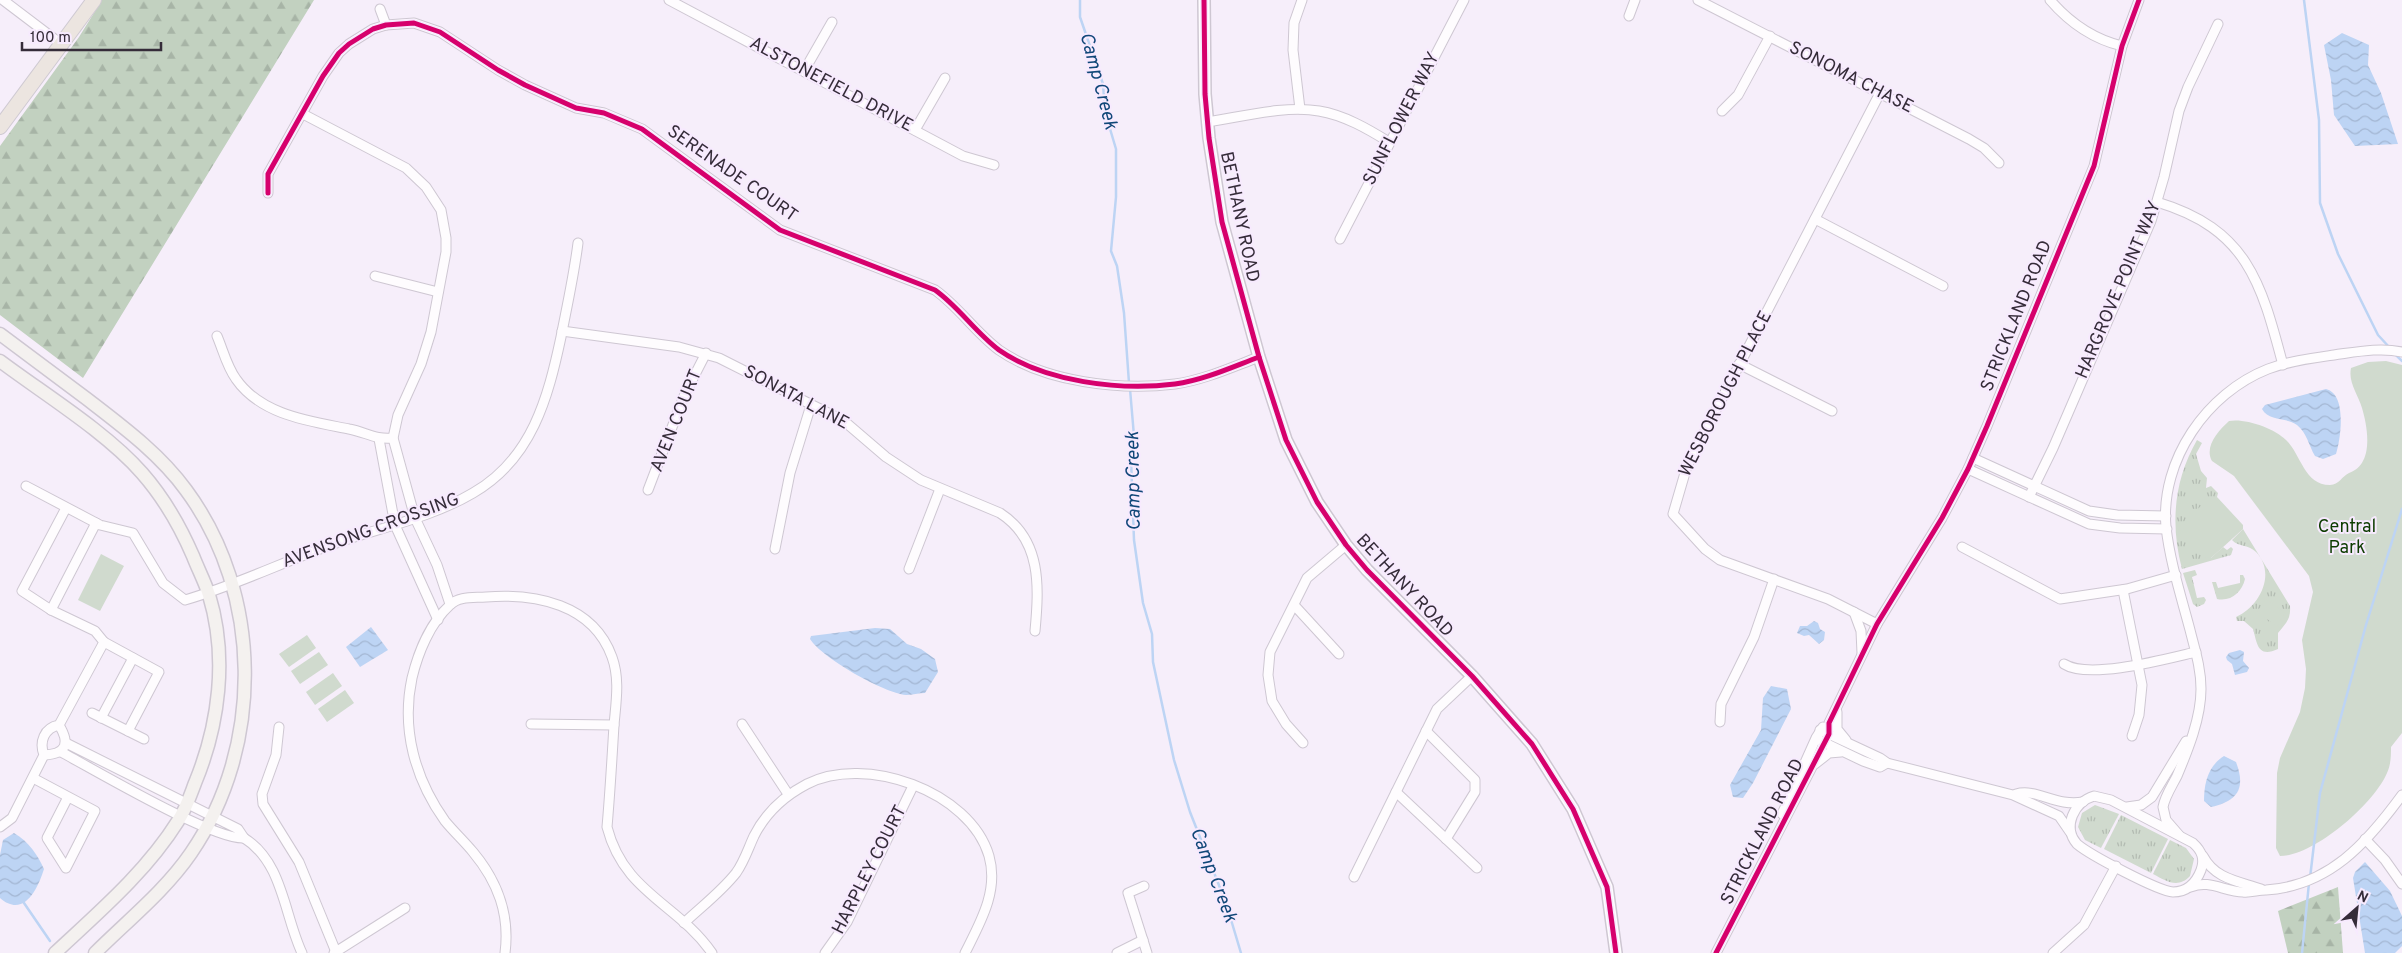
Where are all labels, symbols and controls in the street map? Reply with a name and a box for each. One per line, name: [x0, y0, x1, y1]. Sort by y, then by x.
scale bar: [22, 20, 161, 52]
text: 100 m: [30, 29, 71, 48]
water label: Camp Creek: [1074, 30, 1123, 133]
street label: ALSTONEFIELD DRIVE: [745, 32, 917, 138]
street label: SONOMA CHASE: [1785, 37, 1917, 119]
street label: SUNFLOWER WAY: [1358, 48, 1446, 190]
street label: SERENADE COURT: [662, 120, 802, 228]
street label: BETHANY ROAD: [1214, 150, 1264, 284]
street label: HARGROVE POINT WAY: [2071, 198, 2167, 382]
street label: STRICKLAND ROAD: [1976, 237, 2058, 395]
street label: WESBOROUGH PLACE: [1674, 307, 1778, 481]
street label: SONATA LANE: [739, 361, 853, 435]
street label: AVEN COURT: [646, 366, 708, 476]
water label: Camp Creek: [1121, 431, 1147, 531]
street label: AVENSONG CROSSING: [279, 488, 463, 574]
park label: Central Park: [2318, 516, 2376, 560]
street label: BETHANY ROAD: [1350, 530, 1458, 642]
street label: STRICKLAND ROAD: [1716, 755, 1810, 909]
street label: HARPLEY COURT: [828, 802, 912, 938]
water label: Camp Creek: [1184, 824, 1242, 926]
north arrow: [2332, 883, 2382, 933]
text: N: [2354, 888, 2371, 908]

